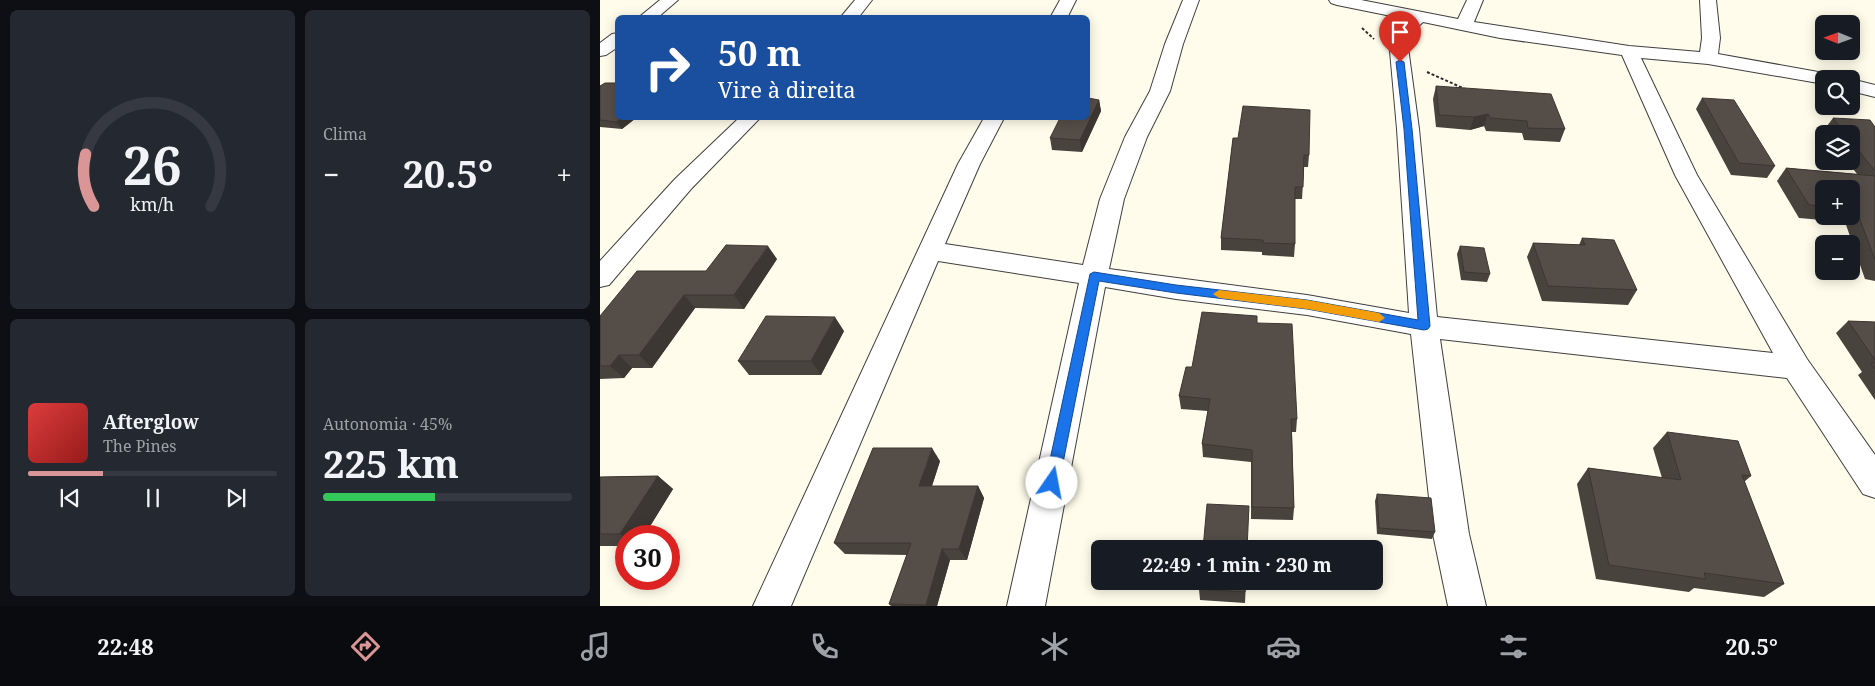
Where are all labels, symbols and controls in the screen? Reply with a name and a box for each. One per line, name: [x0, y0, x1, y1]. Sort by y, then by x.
pin: [1379, 11, 1421, 62]
north arrow: [1815, 15, 1860, 60]
map controls: [1815, 15, 1860, 280]
icon: arrive: [1386, 18, 1414, 46]
text: 50 m: [718, 29, 801, 76]
icon: right: [635, 35, 700, 100]
button: search: [1815, 70, 1860, 115]
text: Vire à direita: [718, 74, 856, 104]
text: Clima: [323, 123, 367, 145]
button: layers: [1815, 125, 1860, 170]
text: 26: [123, 129, 182, 200]
text: 20.5°: [402, 147, 493, 199]
text: −: [323, 155, 339, 193]
text: +: [556, 155, 572, 193]
button: +: [1815, 180, 1860, 225]
text: km/h: [131, 192, 174, 216]
button: −: [1815, 235, 1860, 280]
text: Afterglow: [103, 409, 199, 435]
text: Autonomia · 45%: [323, 413, 452, 435]
text: The Pines: [103, 435, 177, 457]
text: 225 km: [323, 437, 459, 489]
position arrow: [1025, 456, 1077, 508]
icon: previous: [56, 484, 84, 512]
icon: pause: [139, 484, 167, 512]
icon: next: [222, 484, 250, 512]
speed limit sign: 30: [615, 525, 680, 590]
text: 22:49 · 1 min · 230 m: [1142, 552, 1332, 578]
icon: directions: [348, 629, 383, 664]
icon: music: [578, 629, 613, 664]
icon: phone: [807, 629, 842, 664]
icon: climate: [1037, 629, 1072, 664]
icon: car: [1266, 629, 1301, 664]
icon: filters: [1496, 629, 1531, 664]
text: 22:48: [97, 631, 154, 661]
text: 20.5°: [1725, 631, 1778, 661]

